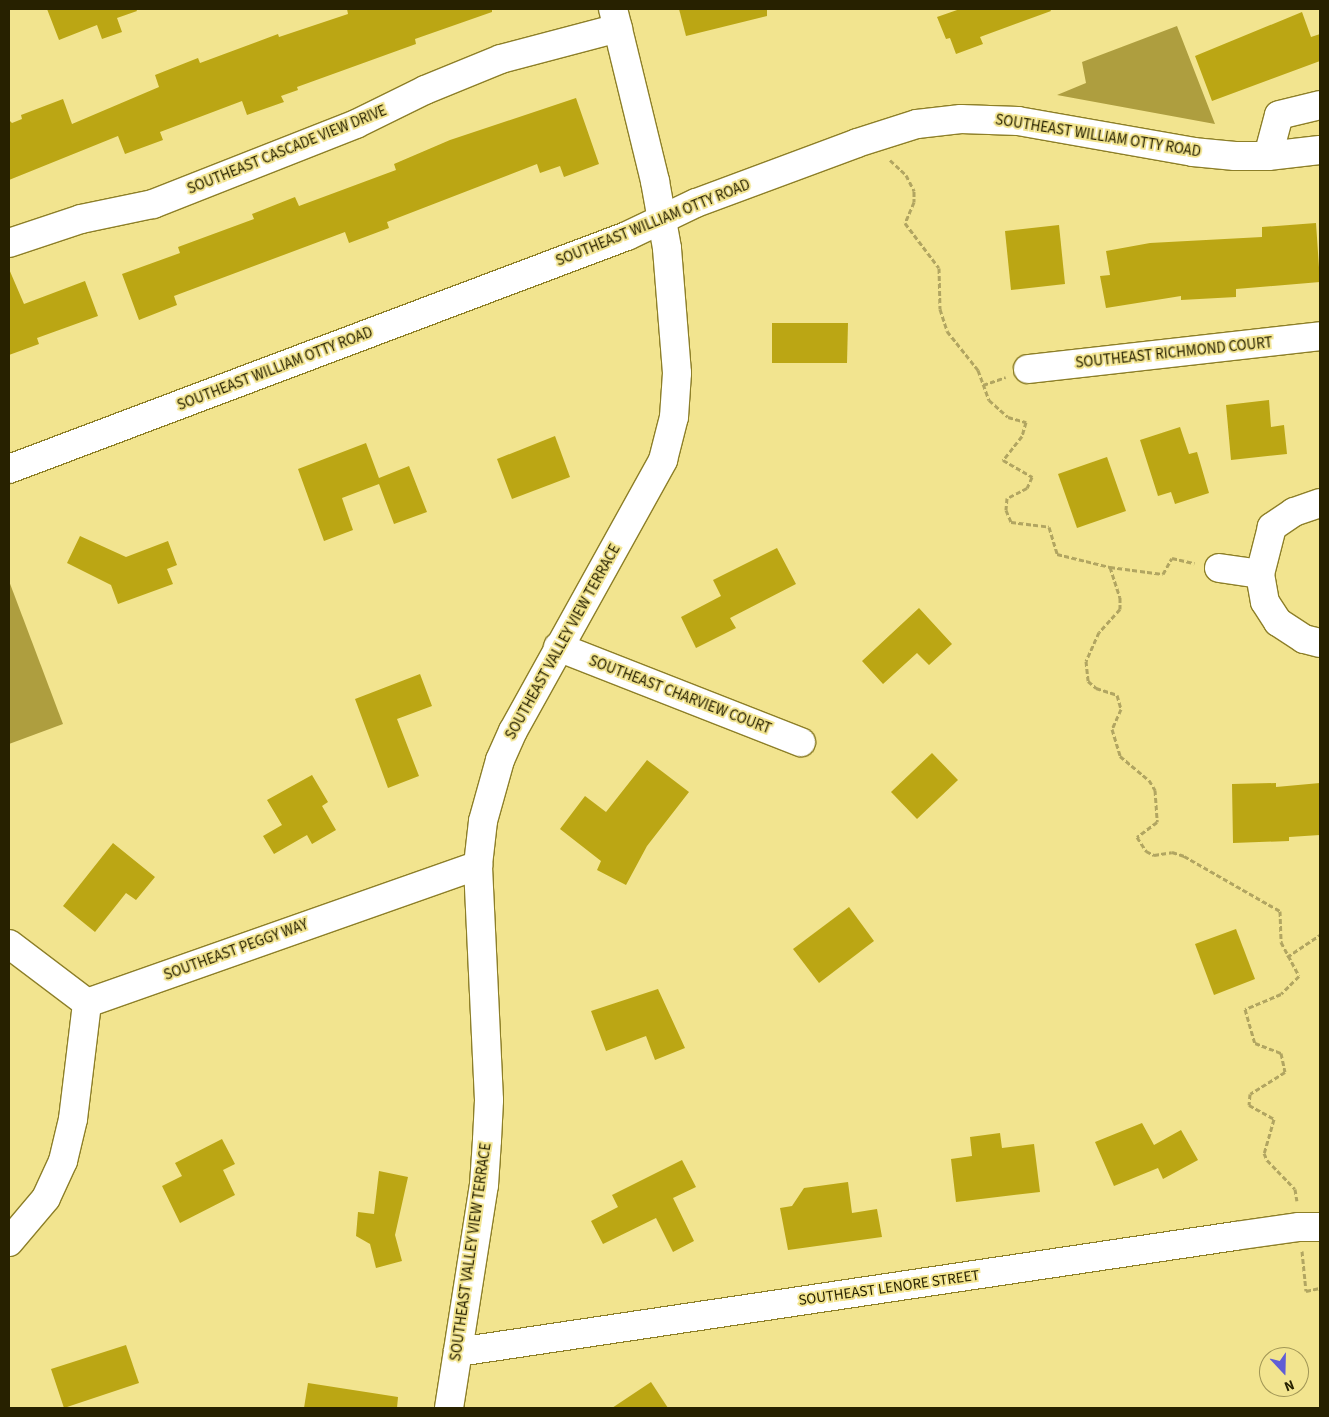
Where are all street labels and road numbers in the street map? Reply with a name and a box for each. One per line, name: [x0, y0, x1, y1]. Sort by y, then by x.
street label: SOUTHEAST CASCADE VIEW DRIVE: [185, 102, 389, 198]
street label: SOUTHEAST WILLIAM OTTY ROAD: [994, 111, 1202, 161]
street label: SOUTHEAST WILLIAM OTTY ROAD: [553, 176, 753, 270]
street label: SOUTHEAST WILLIAM OTTY ROAD: [175, 323, 375, 415]
street label: SOUTHEAST RICHMOND COURT: [1075, 334, 1273, 372]
street label: SOUTHEAST VALLEY VIEW TERRACE: [502, 541, 624, 743]
street label: SOUTHEAST CHARVIEW COURT: [586, 652, 774, 738]
street label: SOUTHEAST PEGGY WAY: [161, 916, 311, 984]
street label: SOUTHEAST VALLEY VIEW TERRACE: [447, 1142, 495, 1362]
street label: SOUTHEAST LENORE STREET: [797, 1266, 981, 1310]

